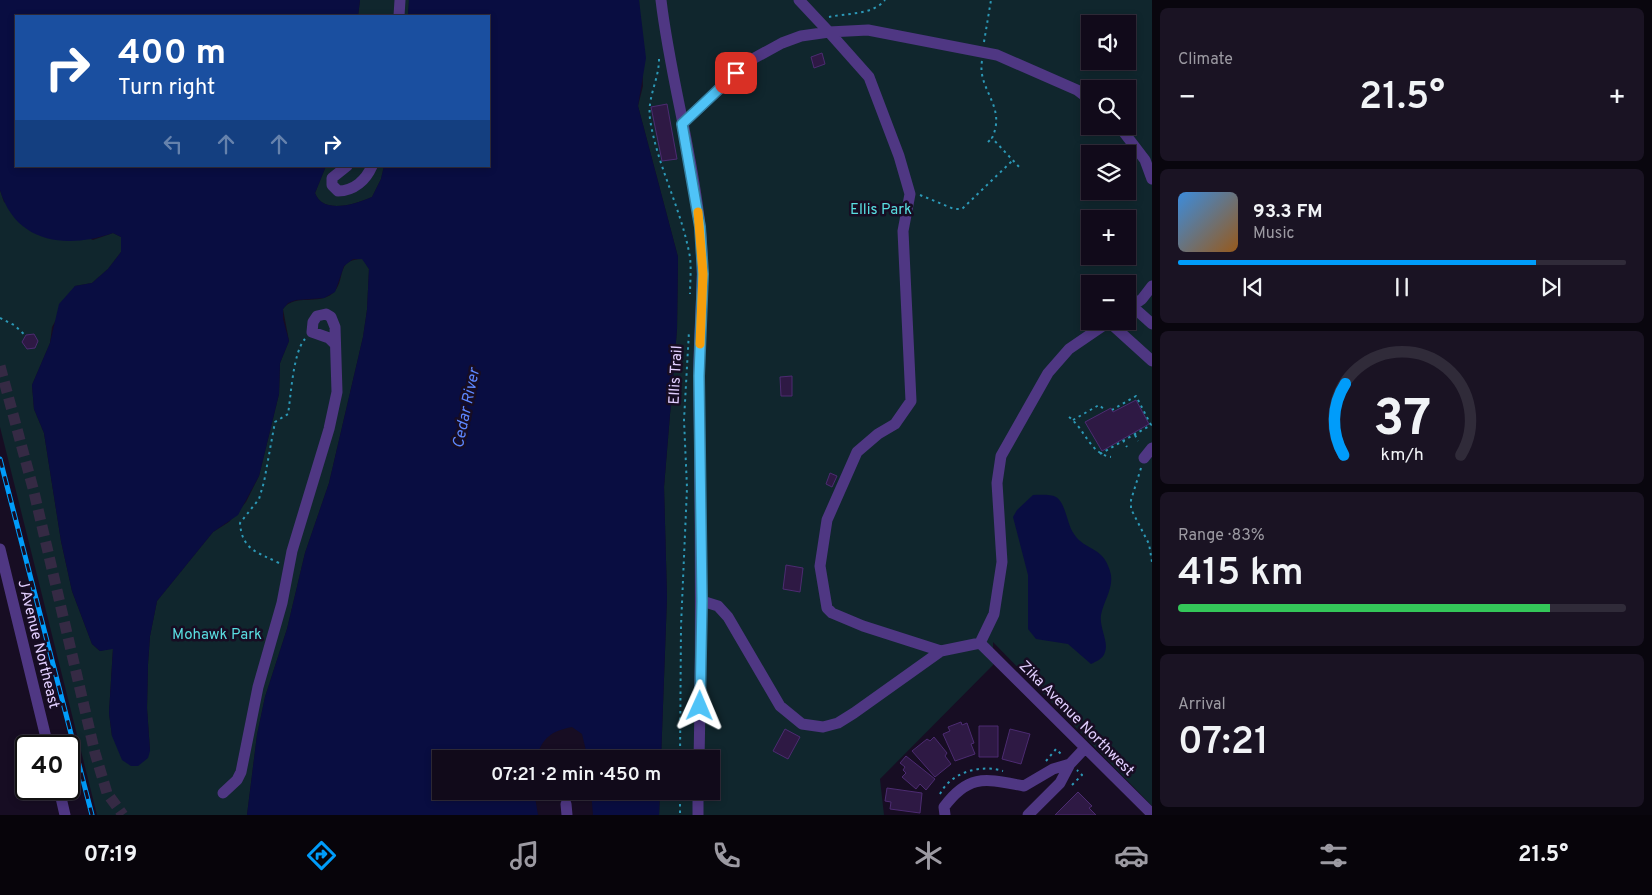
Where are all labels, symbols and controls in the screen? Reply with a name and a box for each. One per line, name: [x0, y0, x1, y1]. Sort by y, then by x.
map controls: [1081, 15, 1136, 330]
button: sound: [1081, 15, 1136, 70]
text: 400 m: [118, 32, 226, 76]
icon: right: [35, 35, 100, 100]
text: Climate: [1178, 50, 1233, 70]
pin: [715, 52, 757, 94]
icon: arrive: [722, 59, 750, 87]
text: 21.5°: [1359, 74, 1445, 123]
text: Turn right: [118, 75, 215, 102]
button: search: [1081, 80, 1136, 135]
text: −: [1178, 81, 1196, 117]
text: +: [1608, 81, 1626, 117]
icon: left: [159, 130, 187, 158]
icon: ahead: [212, 130, 240, 158]
icon: ahead: [265, 130, 293, 158]
icon: right: [318, 130, 346, 158]
button: layers: [1081, 145, 1136, 200]
text: 93.3 FM: [1253, 200, 1323, 224]
park label: Ellis Park: [850, 201, 912, 220]
button: +: [1081, 210, 1136, 265]
text: Music: [1253, 224, 1294, 244]
icon: previous: [1239, 273, 1267, 301]
icon: pause: [1388, 273, 1416, 301]
icon: next: [1537, 273, 1565, 301]
button: −: [1081, 275, 1136, 330]
street label: Ellis Trail: [665, 345, 688, 405]
water label: Cedar River: [449, 365, 486, 450]
text: 37: [1373, 388, 1431, 454]
text: km/h: [1380, 444, 1424, 467]
text: Range · 83%: [1178, 526, 1265, 546]
text: 415 km: [1178, 550, 1304, 599]
street label: J Avenue Northeast: [12, 578, 63, 711]
park label: Mohawk Park: [172, 626, 262, 645]
street label: Zika Avenue Northwest: [1014, 657, 1138, 781]
position arrow: [673, 679, 725, 731]
text: Arrival: [1178, 695, 1226, 715]
text: 07:21: [1178, 719, 1269, 768]
speed limit sign: 40: [15, 735, 80, 800]
text: 07:21 · 2 min · 450 m: [491, 763, 661, 787]
icon: directions: [304, 838, 339, 873]
icon: music: [507, 838, 542, 873]
icon: phone: [709, 838, 744, 873]
icon: climate: [911, 838, 946, 873]
icon: car: [1114, 838, 1149, 873]
icon: filters: [1316, 838, 1351, 873]
text: 07:19: [84, 842, 137, 869]
text: 21.5°: [1518, 842, 1568, 869]

